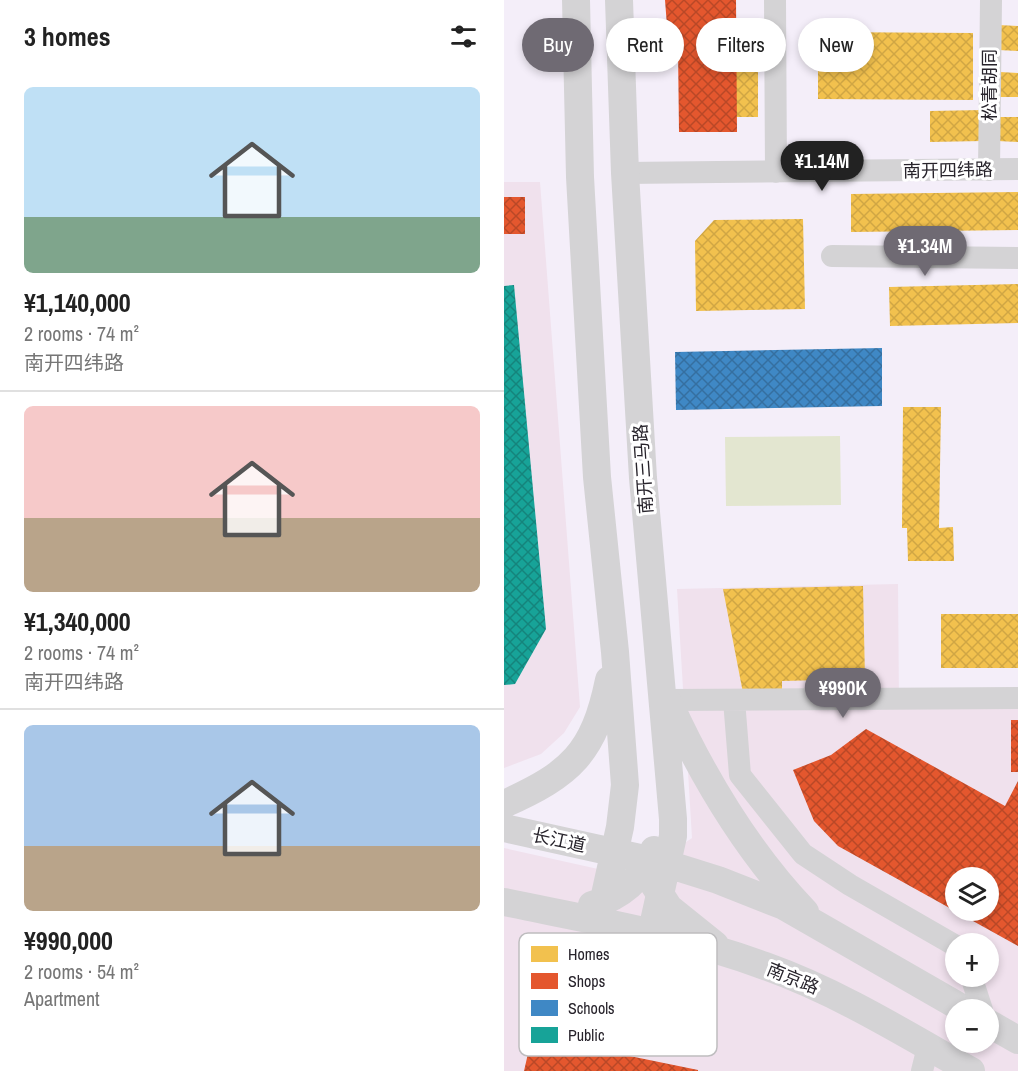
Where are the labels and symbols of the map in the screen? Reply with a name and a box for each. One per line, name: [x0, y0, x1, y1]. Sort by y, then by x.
street label: 松青胡同: [977, 49, 1002, 121]
pin: ¥1.14M: [773, 141, 871, 192]
street label: 南开四纬路: [903, 157, 993, 183]
pin: ¥1.34M: [876, 226, 974, 277]
street label: 南开三马路: [627, 423, 659, 515]
pin: ¥990K: [801, 668, 885, 719]
street label: 长江道: [530, 822, 588, 858]
legend: [519, 933, 717, 1056]
text: Homes: [568, 943, 610, 965]
street label: 南京路: [763, 956, 823, 1000]
text: Shops: [568, 970, 605, 992]
text: Schools: [568, 997, 615, 1019]
text: Public: [568, 1024, 605, 1046]

